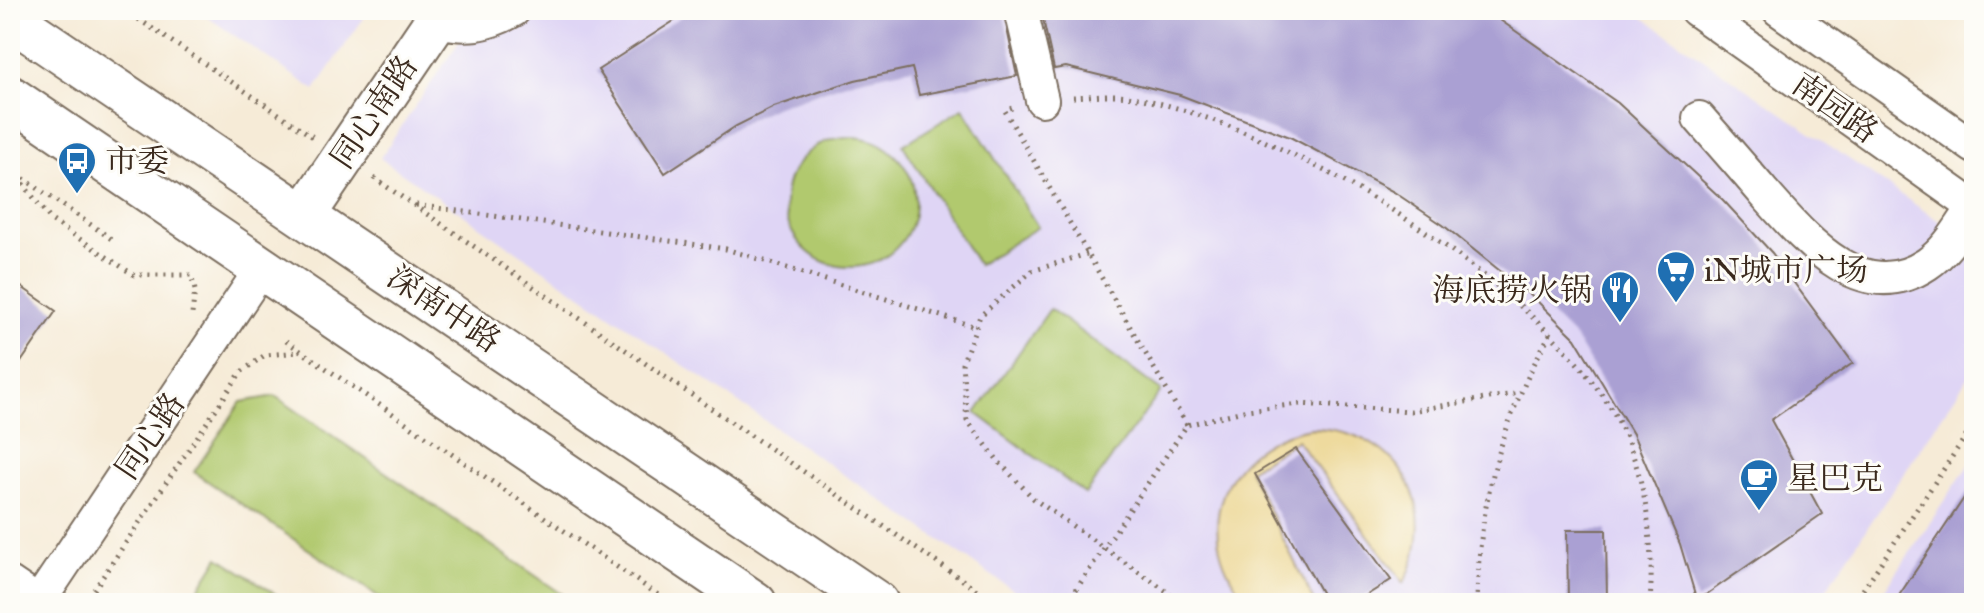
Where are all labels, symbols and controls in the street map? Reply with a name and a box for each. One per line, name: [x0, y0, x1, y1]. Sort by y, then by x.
street label: 同心南路: [322, 48, 426, 176]
street label: 南园路: [1784, 64, 1886, 152]
bus stop icon: 市委: [56, 140, 98, 195]
place label: 市委: [105, 142, 169, 181]
supermarket icon: iN城市广场: [1655, 249, 1697, 304]
place label: iN城市广场: [1704, 251, 1868, 290]
street label: 深南中路: [380, 257, 508, 361]
restaurant icon: 海底捞火锅: [1599, 269, 1641, 324]
place label: 海底捞火锅: [1432, 271, 1592, 310]
street label: 同心路: [107, 385, 193, 487]
cafe icon: 星巴克: [1738, 457, 1780, 512]
place label: 星巴克: [1787, 459, 1883, 498]

